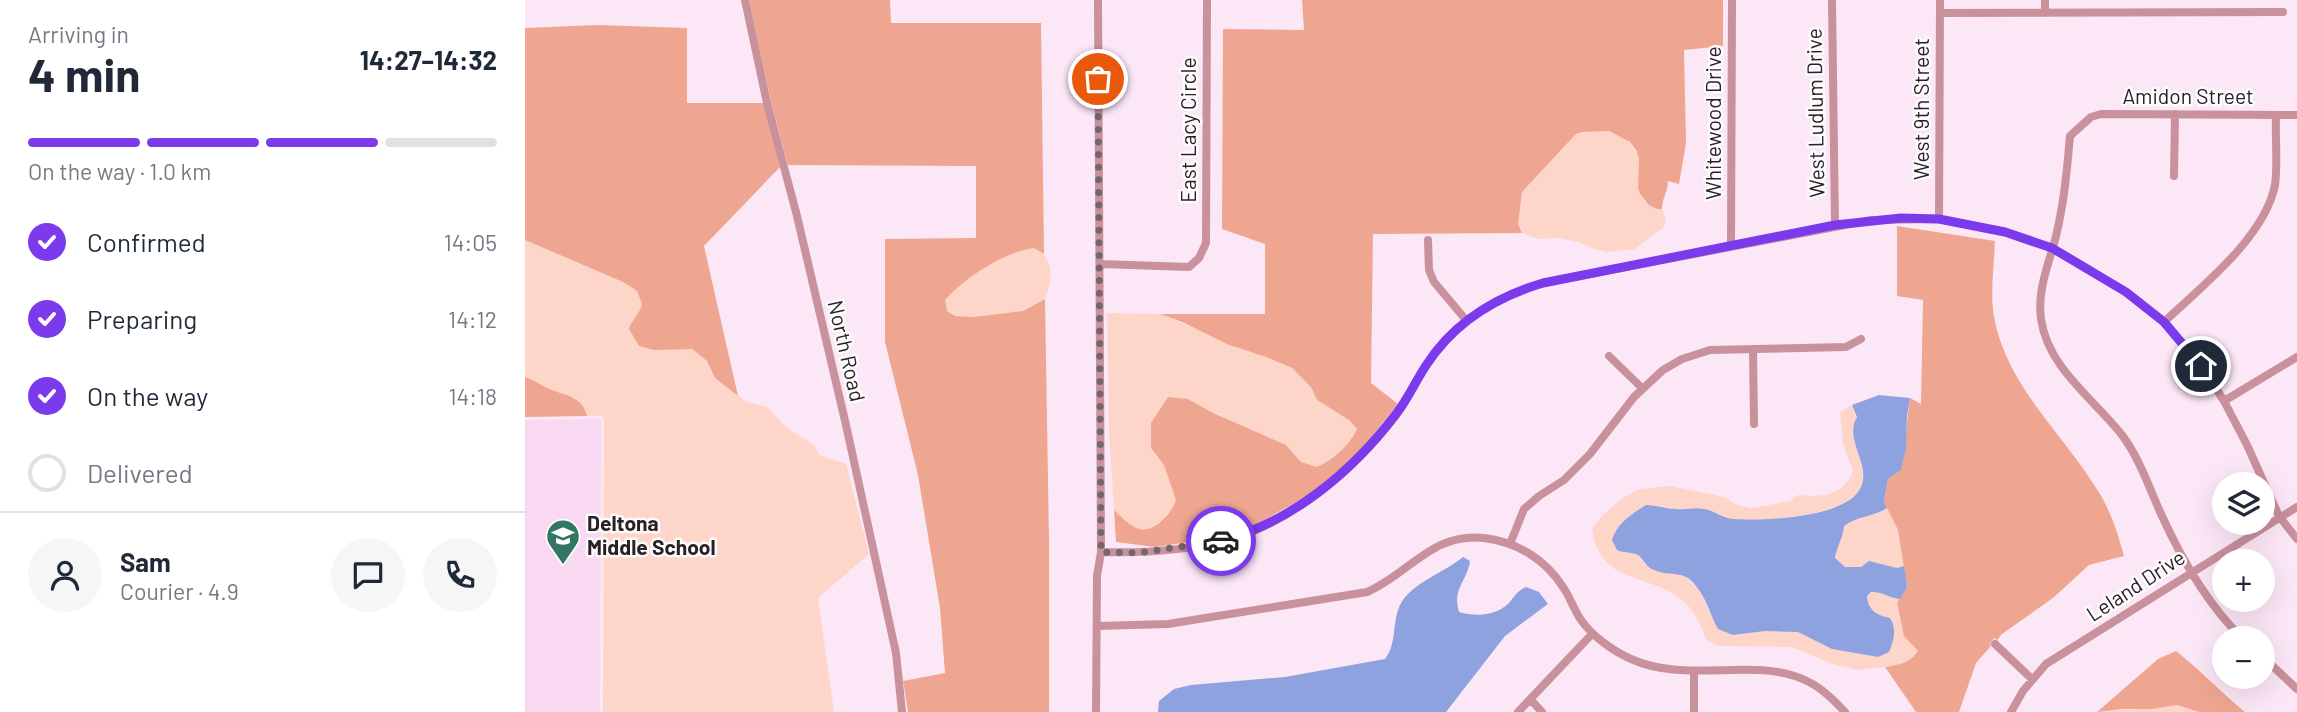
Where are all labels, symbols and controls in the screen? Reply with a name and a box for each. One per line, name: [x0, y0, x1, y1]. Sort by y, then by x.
text: Arriving in: [28, 20, 129, 48]
street label: West Ludlum Drive: [1801, 28, 1828, 198]
street label: West 9th Street: [1908, 38, 1933, 180]
text: 14:27–14:32: [360, 44, 497, 75]
text: 4 min: [28, 46, 140, 101]
street label: Whitewood Drive: [1700, 46, 1725, 200]
pin: [1068, 49, 1128, 109]
street label: East Lacy Circle: [1175, 57, 1200, 203]
icon: bag: [1079, 60, 1117, 98]
street label: Amidon Street: [2122, 83, 2254, 108]
text: On the way · 1.0 km: [28, 157, 211, 185]
icon: check: [28, 223, 66, 261]
text: Confirmed: [87, 226, 206, 257]
text: 14:05: [444, 228, 497, 256]
street label: North Road: [824, 298, 871, 404]
icon: check: [28, 300, 66, 338]
text: Preparing: [87, 303, 197, 334]
text: 14:12: [448, 305, 497, 333]
pin: [2171, 336, 2231, 396]
icon: home: [2182, 347, 2220, 385]
icon: check: [28, 377, 66, 415]
text: On the way: [87, 380, 208, 411]
text: 14:18: [448, 382, 497, 410]
text: Delivered: [87, 457, 193, 488]
map controls: [2212, 472, 2275, 689]
button: layers: [2212, 472, 2275, 535]
courier: [1186, 506, 1256, 576]
place label: Deltona Middle School: [587, 510, 716, 559]
school or university icon: Deltona Middle School: [544, 517, 582, 566]
icon: car: [1202, 522, 1240, 560]
button: person: [28, 538, 102, 612]
button: chat: [331, 538, 405, 612]
button: phone: [423, 538, 497, 612]
street label: Leland Drive: [2081, 544, 2189, 626]
text: Sam: [120, 546, 171, 577]
button: +: [2212, 549, 2275, 612]
text: Courier · 4.9: [120, 577, 239, 605]
button: −: [2212, 626, 2275, 689]

